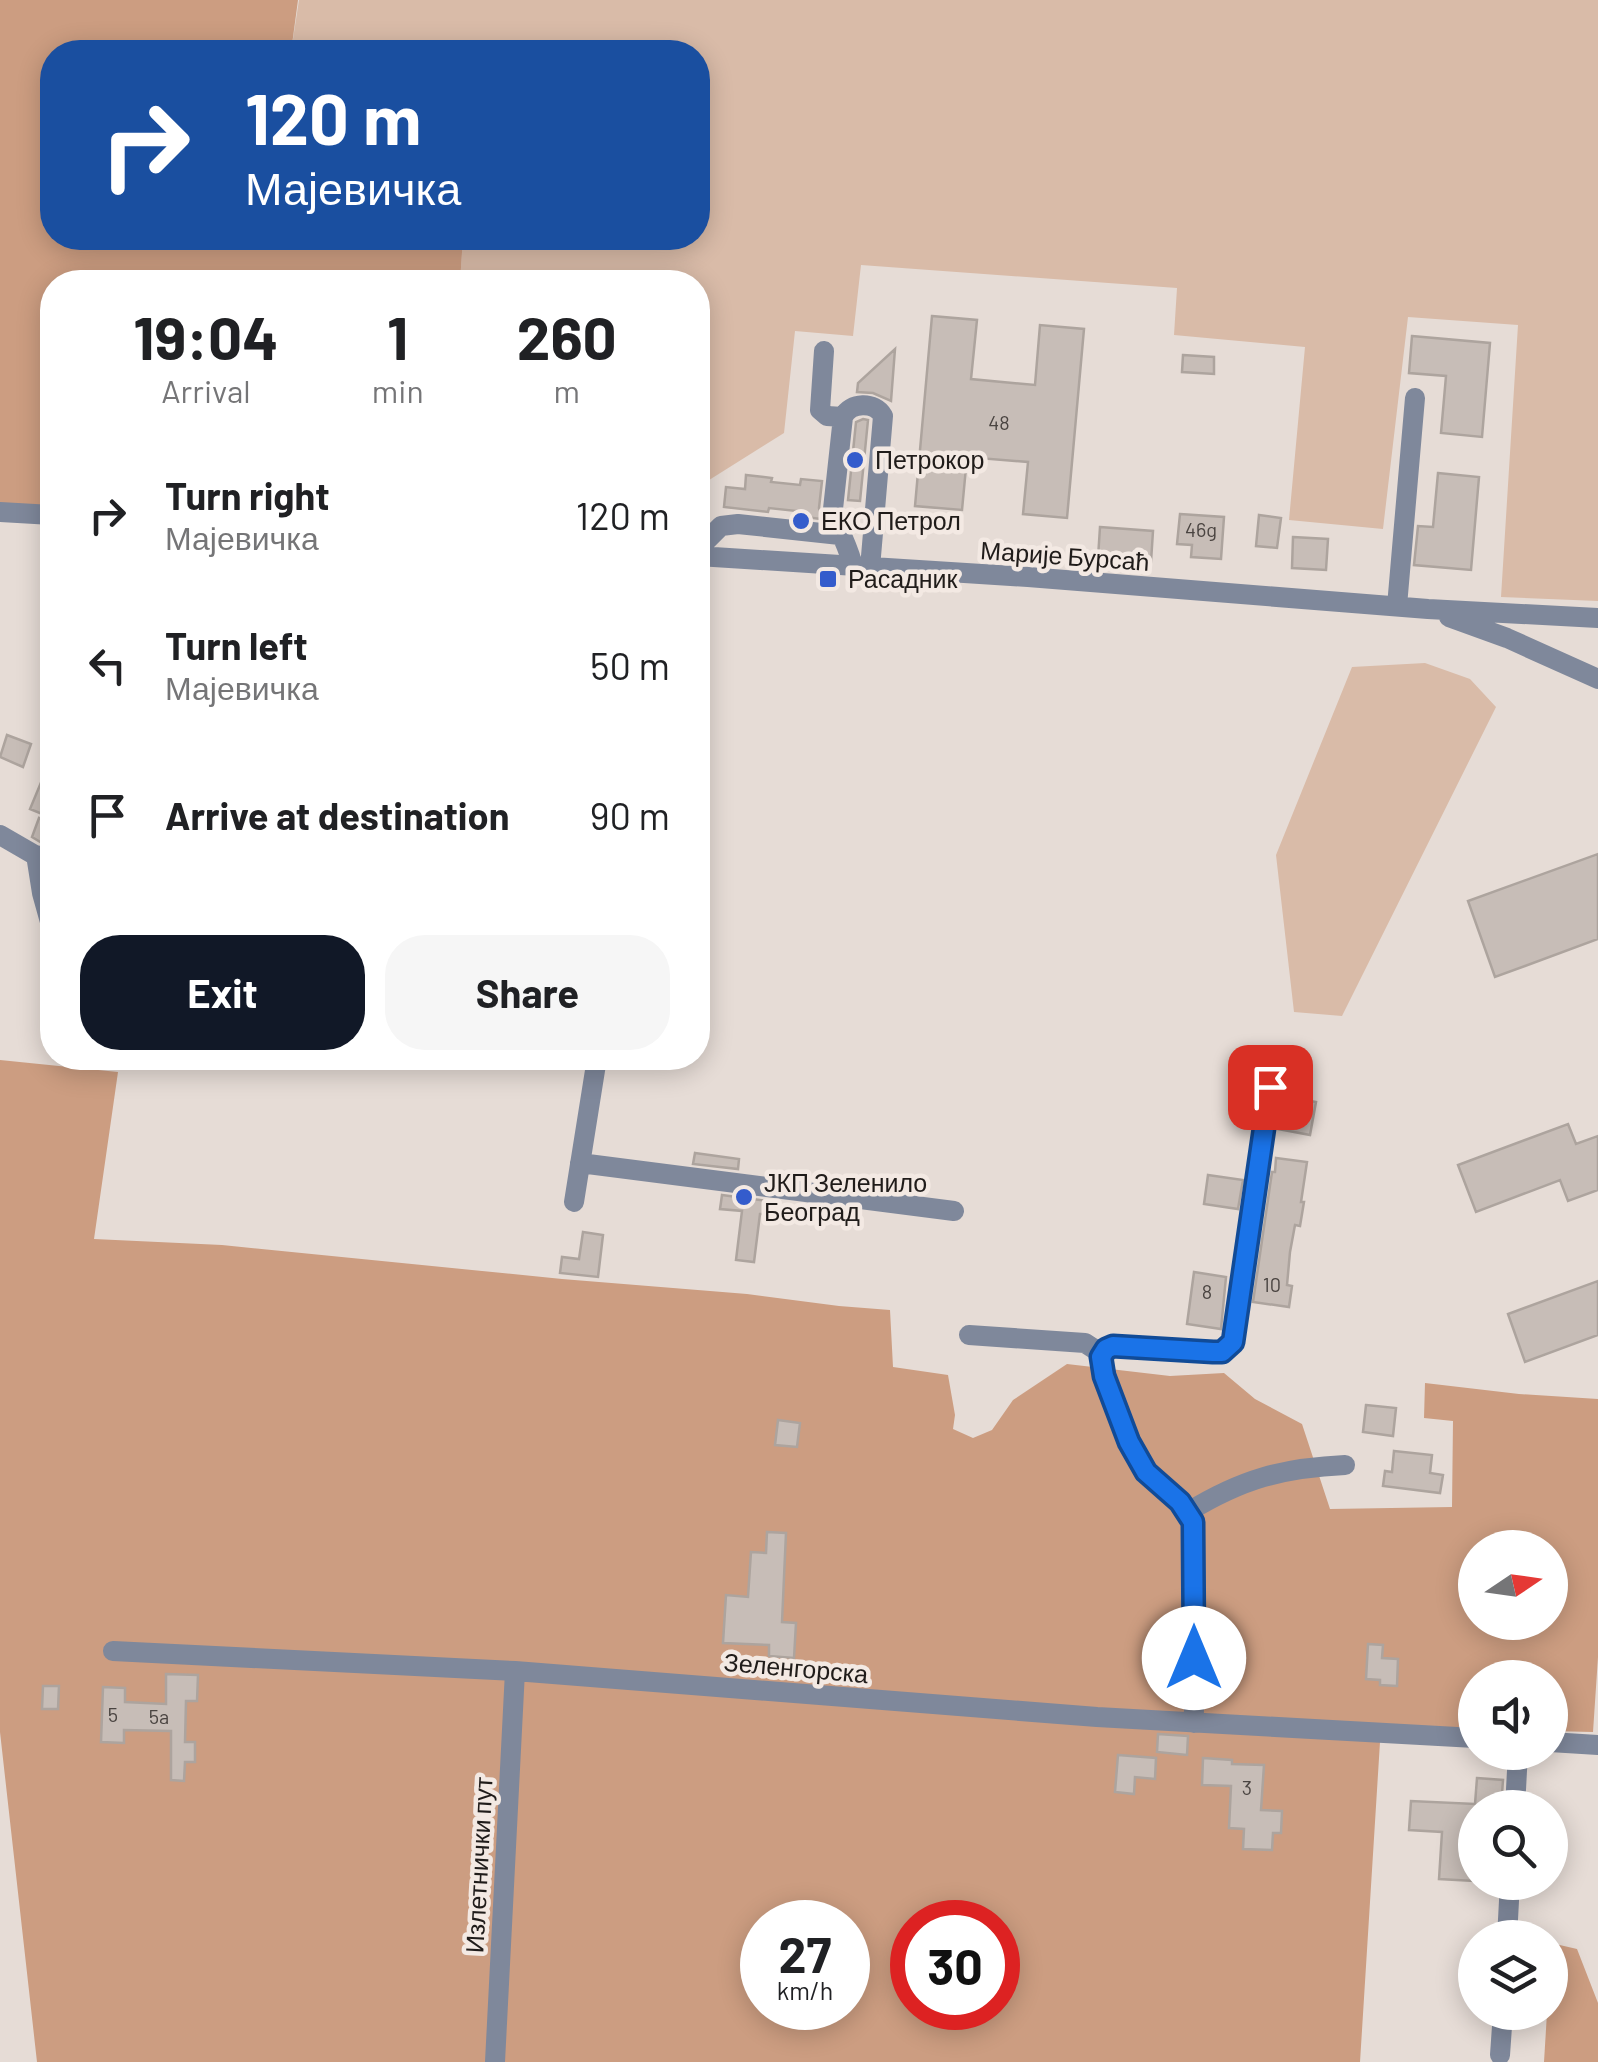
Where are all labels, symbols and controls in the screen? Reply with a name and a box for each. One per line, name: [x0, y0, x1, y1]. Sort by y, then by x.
text: 120 m: [245, 75, 421, 159]
icon: right: [80, 80, 210, 210]
text: Мајевичка: [245, 160, 461, 214]
text: 19:04: [133, 300, 279, 372]
text: 1: [387, 300, 408, 372]
text: 260: [517, 300, 617, 372]
text: Arrival: [161, 371, 251, 409]
text: min: [372, 371, 424, 409]
text: m: [554, 371, 580, 409]
house number: 48: [988, 410, 1010, 434]
place label: Петрокор: [875, 444, 984, 474]
marker: Петрокор: [844, 449, 866, 471]
text: Turn right: [165, 472, 330, 518]
icon: right: [80, 488, 135, 543]
text: 120 m: [576, 492, 670, 538]
place label: ЕКО Петрол: [821, 505, 961, 535]
marker: ЕКО Петрол: [790, 510, 812, 532]
house number: 46g: [1185, 517, 1217, 541]
text: Мајевичка: [165, 518, 319, 556]
street label: Марије Бурсаћ: [979, 534, 1151, 576]
place label: Расадник: [848, 563, 959, 593]
marker: Расадник: [817, 568, 839, 590]
text: Turn left: [165, 622, 308, 668]
icon: left: [80, 638, 135, 693]
text: 50 m: [590, 642, 670, 688]
text: Мајевичка: [165, 668, 319, 706]
icon: arrive: [80, 788, 135, 843]
text: Arrive at destination: [165, 792, 510, 838]
text: 90 m: [590, 792, 670, 838]
button: Exit: [80, 935, 365, 1050]
button: Share: [385, 935, 670, 1050]
pin: [1228, 1045, 1313, 1130]
icon: arrive: [1243, 1060, 1298, 1115]
place label: ЈКП Зеленило Београд: [764, 1167, 927, 1226]
marker: ЈКП Зеленило Београд: [733, 1186, 755, 1208]
house number: 10: [1263, 1272, 1281, 1296]
house number: 8: [1202, 1279, 1212, 1303]
north arrow: [1458, 1530, 1568, 1640]
map controls: [1458, 1530, 1568, 2030]
position arrow: [1142, 1606, 1246, 1710]
street label: Зеленгорска: [723, 1646, 870, 1688]
button: sound: [1458, 1660, 1568, 1770]
house number: 5: [108, 1702, 118, 1726]
house number: 5a: [149, 1704, 169, 1728]
house number: 3: [1242, 1775, 1252, 1799]
street label: Излетнички пут: [458, 1776, 498, 1954]
button: search: [1458, 1790, 1568, 1900]
speed limit sign: 30: [890, 1900, 1020, 2030]
button: layers: [1458, 1920, 1568, 2030]
text: 27: [779, 1923, 831, 1983]
text: km/h: [777, 1975, 833, 2005]

